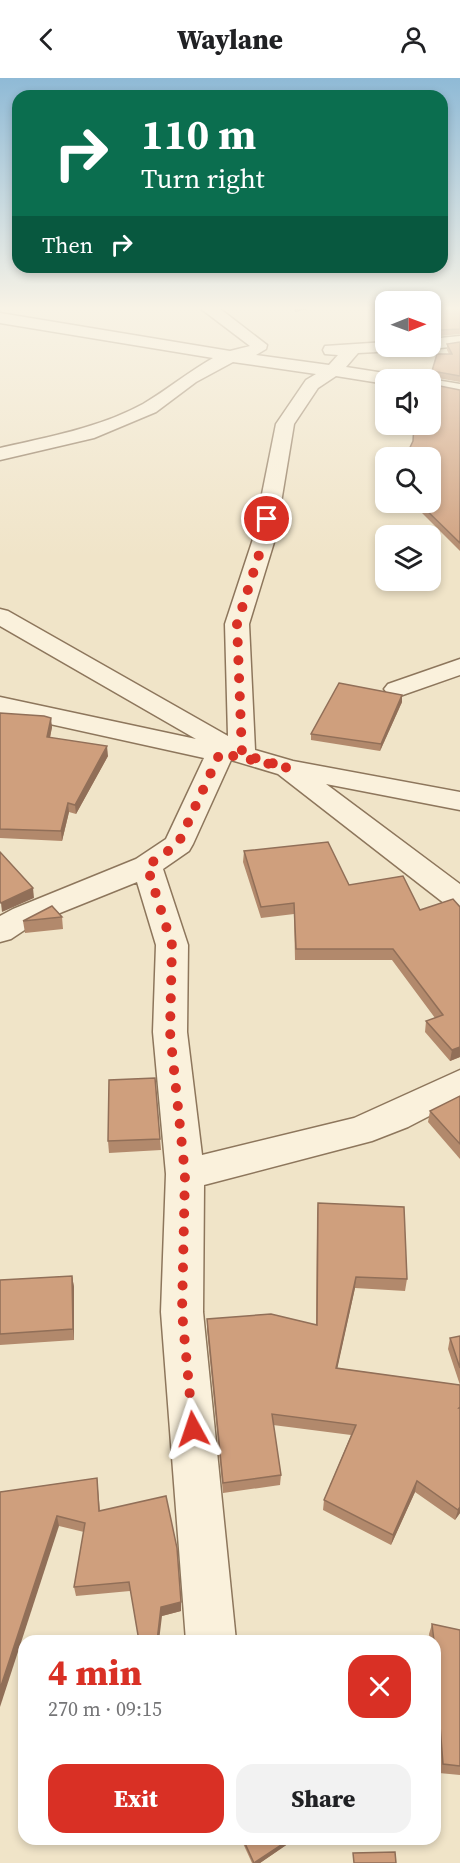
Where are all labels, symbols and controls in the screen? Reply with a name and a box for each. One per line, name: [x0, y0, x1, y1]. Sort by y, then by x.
text: Waylane: [177, 21, 283, 58]
icon: back: [30, 23, 63, 56]
icon: person: [397, 23, 430, 56]
text: 110 m: [141, 105, 256, 163]
icon: right: [42, 114, 120, 192]
text: Turn right: [141, 160, 265, 197]
icon: right: [105, 228, 138, 261]
text: Then: [42, 230, 93, 260]
north arrow: [375, 291, 441, 357]
map controls: [375, 291, 441, 591]
button: sound: [375, 369, 441, 435]
button: search: [375, 447, 441, 513]
pin: [241, 493, 292, 544]
icon: arrive: [250, 502, 283, 535]
button: layers: [375, 525, 441, 591]
position arrow: [161, 1397, 225, 1461]
text: 4 min: [48, 1648, 142, 1697]
button: close: [348, 1655, 411, 1718]
text: 270 m · 09:15: [48, 1695, 162, 1723]
button: Exit: [48, 1764, 224, 1833]
button: Share: [236, 1764, 411, 1833]

